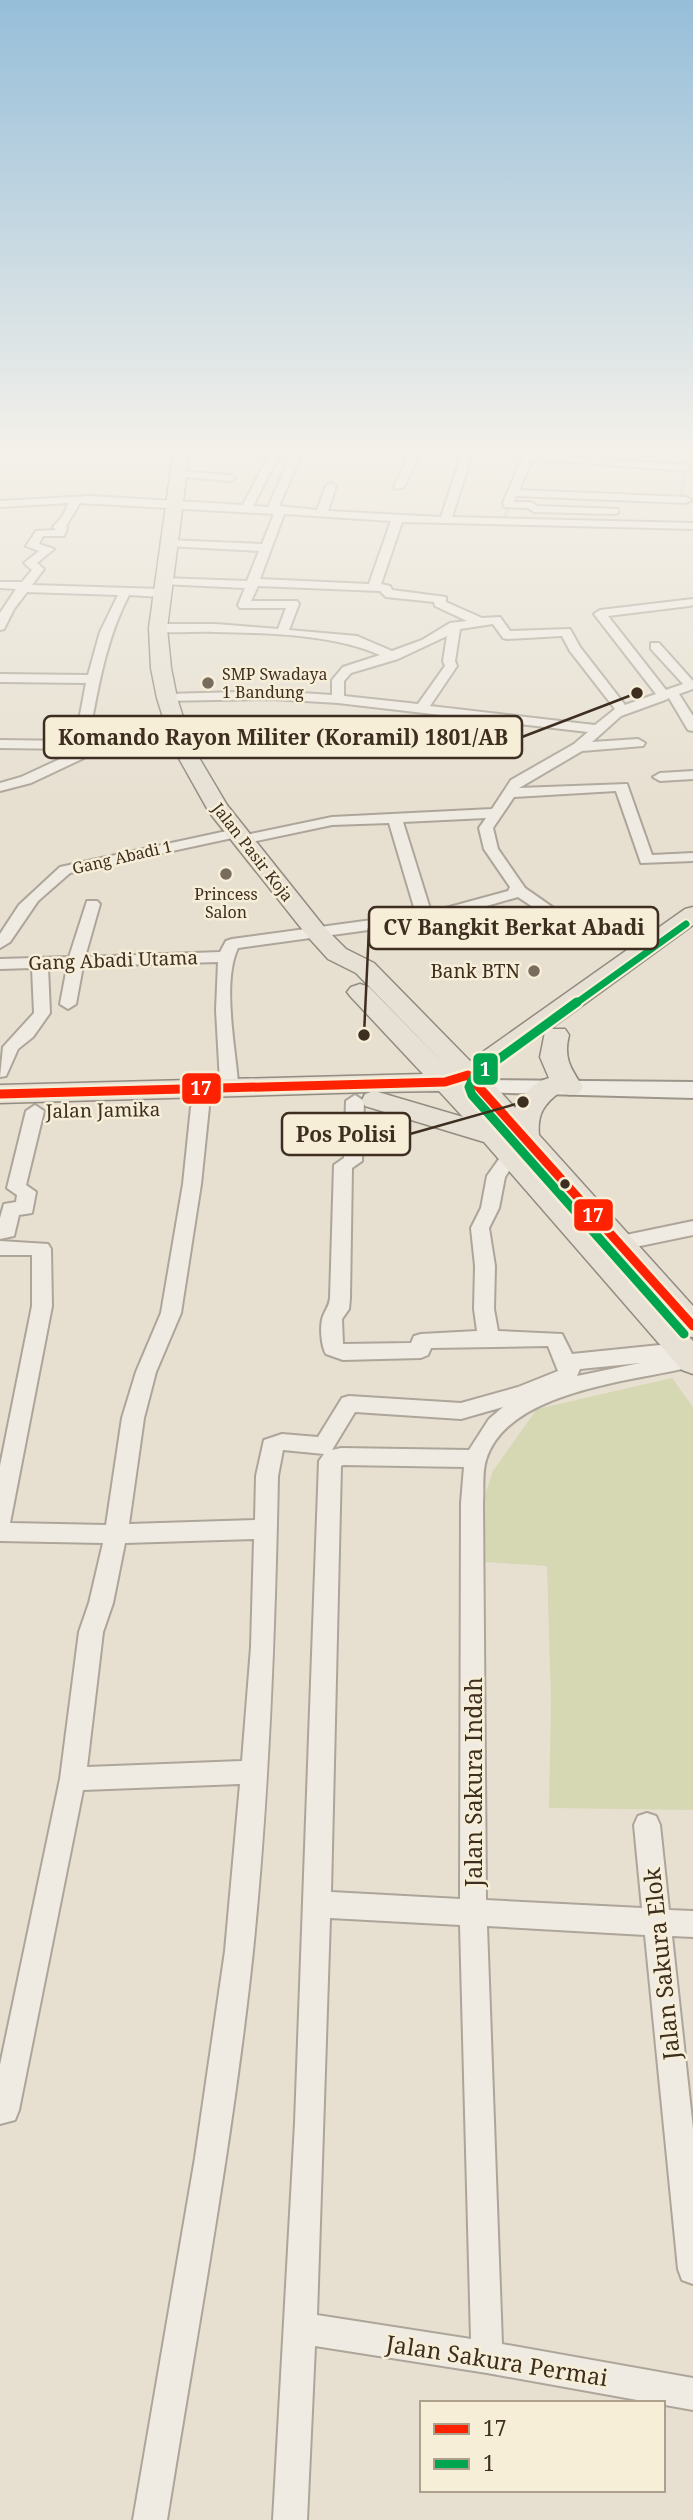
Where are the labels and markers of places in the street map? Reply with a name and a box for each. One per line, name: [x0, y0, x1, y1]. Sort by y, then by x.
place label: SMP Swadaya 1 Bandung: [222, 663, 327, 703]
marker: SMP Swadaya 1 Bandung: [200, 675, 216, 691]
callout: Komando Rayon Militer (Koramil) 1801/AB: [44, 716, 522, 758]
marker: Princess Salon: [218, 866, 234, 882]
place label: Princess Salon: [194, 883, 258, 923]
callout: CV Bangkit Berkat Abadi: [369, 907, 658, 949]
place label: Bank BTN: [430, 958, 520, 984]
marker: Bank BTN: [526, 963, 542, 979]
callout: Pos Polisi: [282, 1113, 410, 1155]
unlabelled marker: [558, 1177, 572, 1191]

